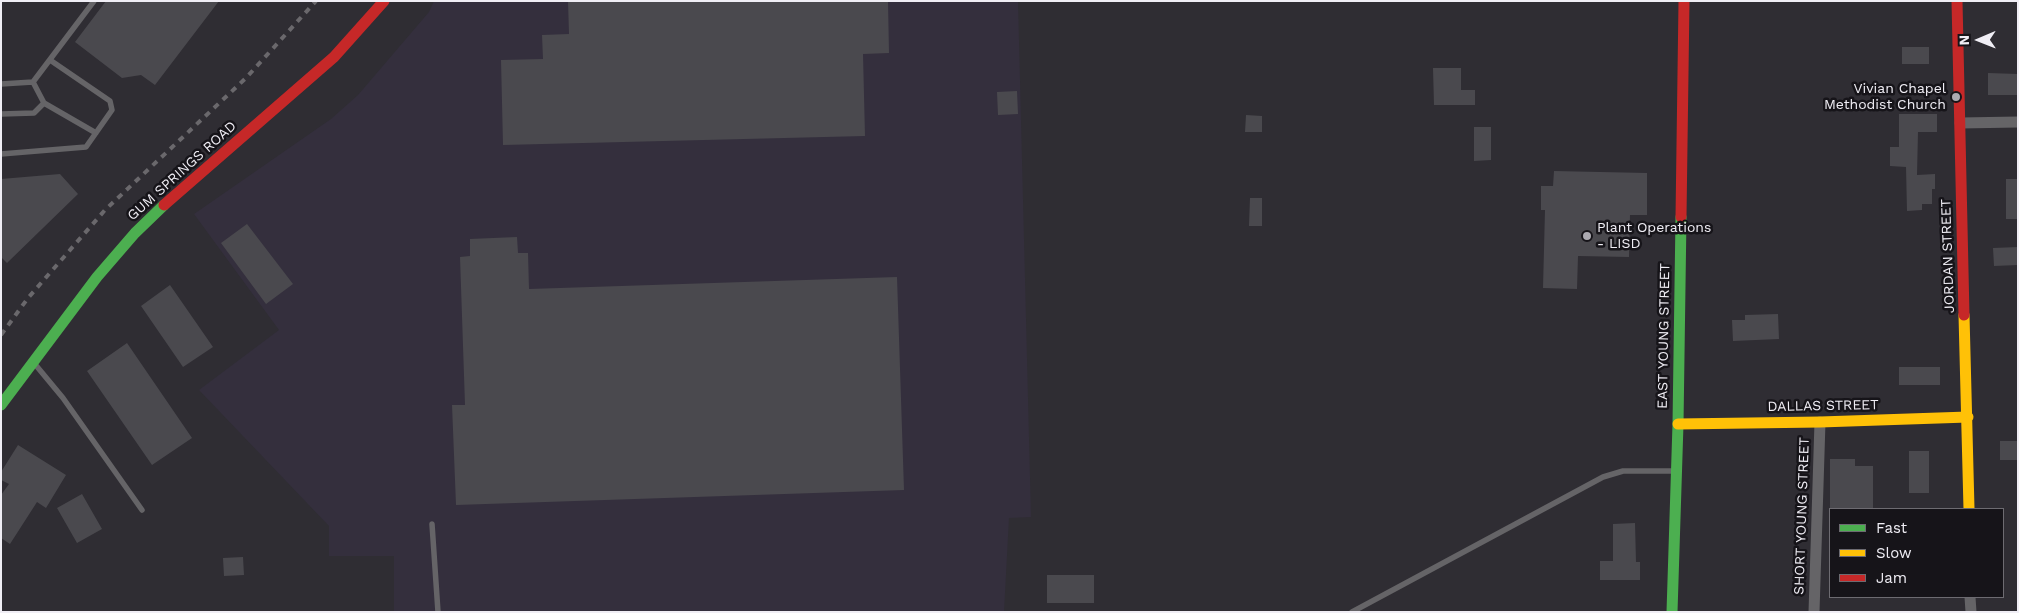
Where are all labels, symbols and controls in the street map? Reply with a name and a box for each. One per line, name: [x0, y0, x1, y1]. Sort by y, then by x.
north arrow: [1954, 15, 2004, 65]
text: N: [1956, 35, 1972, 46]
place label: Vivian Chapel Methodist Church: [1824, 81, 1946, 114]
marker: Vivian Chapel Methodist Church: [1950, 91, 1962, 103]
street label: GUM SPRINGS ROAD: [124, 118, 240, 224]
street label: JORDAN STREET: [1938, 199, 1958, 313]
place label: Plant Operations - LISD: [1597, 220, 1711, 252]
marker: Plant Operations - LISD: [1581, 230, 1593, 242]
street label: EAST YOUNG STREET: [1654, 263, 1674, 409]
street label: DALLAS STREET: [1767, 397, 1879, 415]
street label: SHORT YOUNG STREET: [1791, 437, 1813, 595]
legend: [1829, 508, 2004, 598]
text: Fast: [1876, 519, 1907, 537]
text: Slow: [1876, 544, 1912, 562]
text: Jam: [1876, 569, 1907, 587]

